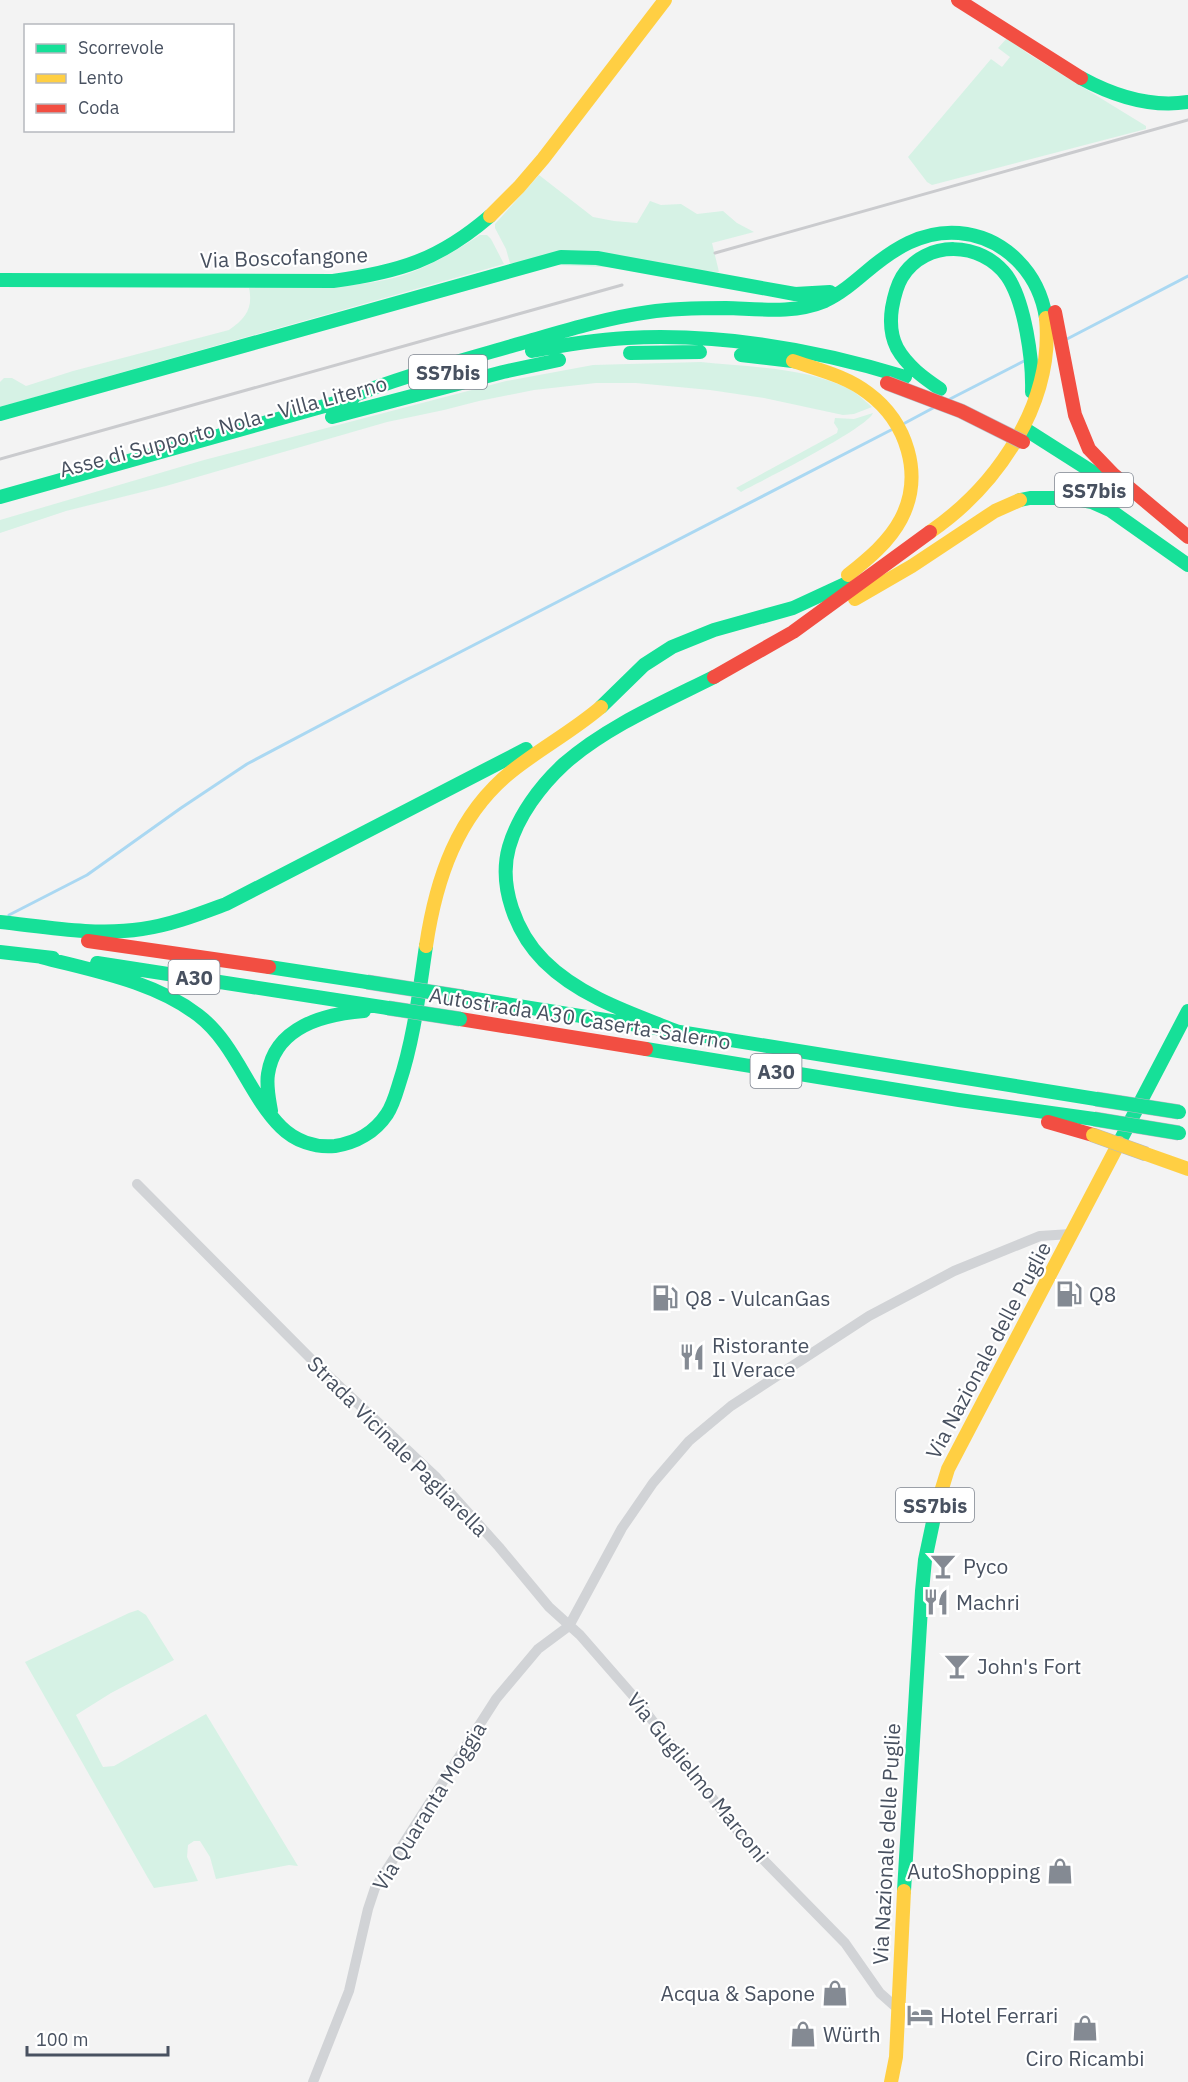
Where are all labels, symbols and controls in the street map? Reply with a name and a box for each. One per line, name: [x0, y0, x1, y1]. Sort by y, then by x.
legend: [24, 24, 234, 132]
text: Scorrevole: [78, 36, 164, 59]
text: Lento: [78, 66, 123, 89]
text: Coda: [78, 96, 120, 119]
street label: Via Boscofangone: [200, 240, 368, 274]
road number: SS7bis: [409, 355, 487, 389]
street label: Asse di Supporto Nola - Villa Literno: [56, 369, 390, 483]
road number: SS7bis: [1055, 473, 1133, 507]
road number: A30: [168, 960, 220, 994]
street label: Autostrada A30 Caserta-Salerno: [427, 980, 733, 1056]
road number: A30: [750, 1054, 802, 1088]
street label: Via Nazionale delle Puglie: [919, 1237, 1057, 1463]
fuel station icon: Q8: [1054, 1279, 1084, 1309]
place label: Q8: [1089, 1280, 1116, 1308]
fuel station icon: Q8 - VulcanGas: [650, 1283, 680, 1313]
place label: Q8 - VulcanGas: [685, 1284, 831, 1312]
place label: Ristorante Il Verace: [712, 1331, 809, 1383]
restaurant icon: Ristorante Il Verace: [677, 1342, 707, 1372]
street label: Strada Vicinale Pagliarella: [302, 1350, 494, 1542]
road number: SS7bis: [896, 1488, 974, 1522]
bar icon: Pyco: [928, 1551, 958, 1581]
place label: Pyco: [963, 1552, 1008, 1580]
restaurant icon: Machri: [921, 1587, 951, 1617]
place label: Machri: [956, 1588, 1020, 1616]
bar icon: John's Fort: [942, 1651, 972, 1681]
place label: John's Fort: [977, 1652, 1081, 1680]
street label: Via Guglielmo Marconi: [621, 1686, 775, 1868]
street label: Via Quaranta Moggia: [366, 1716, 492, 1896]
street label: Via Nazionale delle Puglie: [866, 1722, 906, 1966]
shop icon: AutoShopping: [1045, 1856, 1075, 1886]
place label: AutoShopping: [907, 1857, 1040, 1885]
shop icon: Acqua & Sapone: [820, 1978, 850, 2008]
place label: Acqua & Sapone: [660, 1979, 815, 2007]
hotel icon: Hotel Ferrari: [905, 2000, 935, 2030]
place label: Hotel Ferrari: [940, 2001, 1058, 2029]
shop icon: Ciro Ricambi: [1070, 2013, 1100, 2043]
scale bar: [27, 2019, 168, 2057]
shop icon: Würth: [788, 2019, 818, 2049]
place label: Würth: [823, 2020, 881, 2048]
text: 100 m: [36, 2028, 88, 2051]
place label: Ciro Ricambi: [1026, 2044, 1144, 2072]

